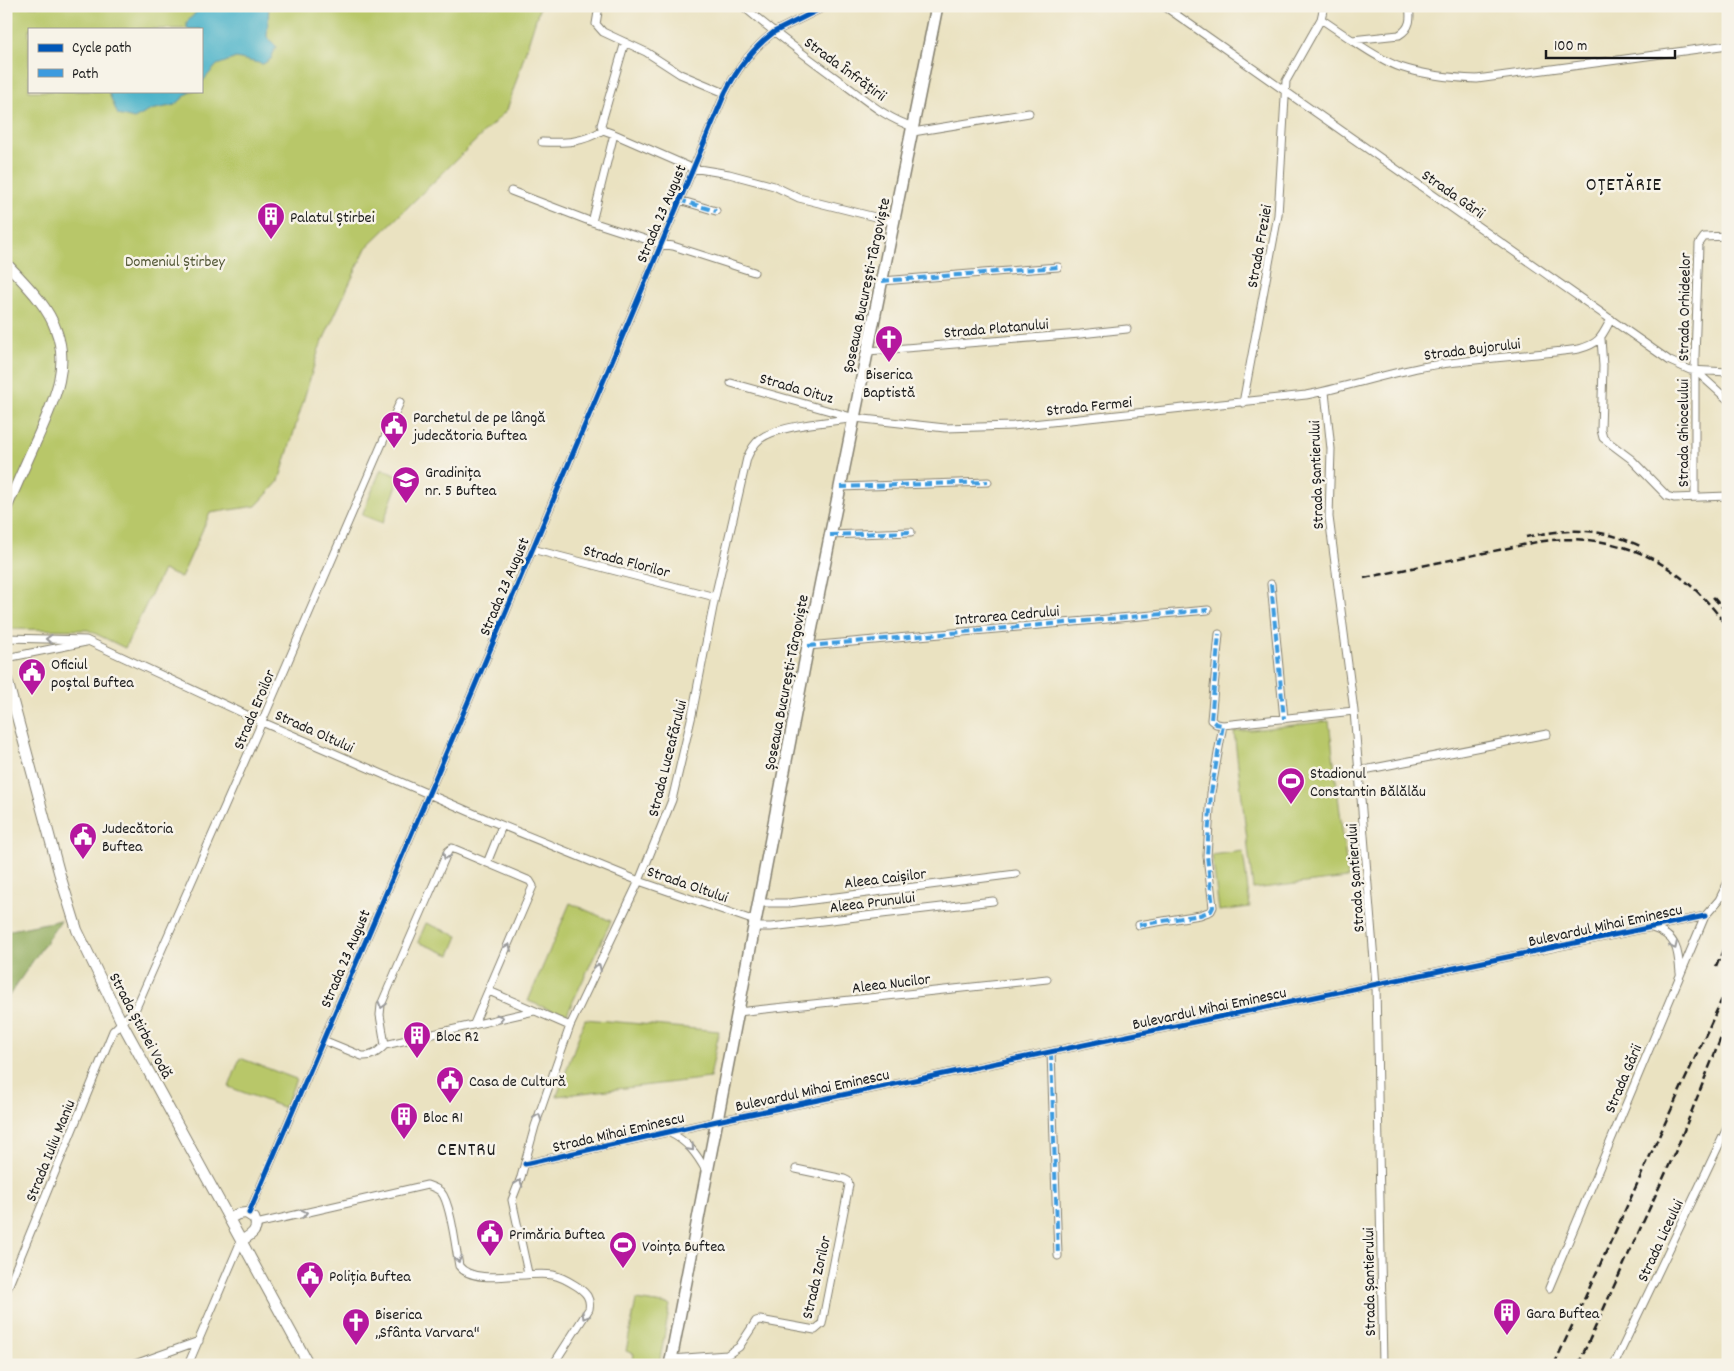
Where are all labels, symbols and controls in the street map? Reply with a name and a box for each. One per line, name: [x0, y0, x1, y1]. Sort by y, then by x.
legend: [28, 28, 202, 92]
scale bar: [1546, 28, 1675, 60]
street label: Strada Înfrățirii: [798, 32, 891, 108]
text: 100 m: [1554, 36, 1587, 58]
text: Cycle path: [72, 38, 132, 60]
text: Path: [72, 64, 98, 86]
street label: Strada 23 August: [631, 161, 693, 267]
street label: Strada Gării: [1416, 165, 1489, 225]
district label: OȚETĂRIE: [1586, 173, 1662, 200]
street label: Șoseaua București-Târgoviște: [838, 196, 897, 375]
building icon: Palatul Știrbei: [256, 201, 286, 240]
street label: Strada Freziei: [1242, 203, 1279, 290]
place label: Palatul Știrbei: [290, 207, 375, 230]
park label: Domeniul Știrbey: [125, 251, 225, 274]
street label: Strada Orhideelor: [1673, 252, 1698, 362]
street label: Strada Platanului: [943, 313, 1050, 346]
church icon: Biserica Baptistă: [874, 324, 904, 363]
street label: Strada Bujorului: [1423, 333, 1522, 368]
place label: Biserica Baptistă: [863, 364, 915, 405]
street label: Strada Oituz: [757, 368, 836, 411]
street label: Strada Ghiocelului: [1673, 379, 1696, 487]
street label: Strada Fermei: [1045, 392, 1133, 423]
place label: Parchetul de pe lângă judecătoria Buftea: [411, 407, 545, 448]
public building icon: Parchetul de pe lângă judecătoria Buftea: [379, 410, 409, 449]
street label: Strada Șantierului: [1304, 420, 1331, 530]
place label: Gradinița nr. 5 Buftea: [425, 462, 497, 503]
school or university icon: Gradinița nr. 5 Buftea: [391, 465, 421, 504]
street label: Strada 23 August: [474, 534, 536, 640]
street label: Strada Florilor: [580, 540, 672, 585]
street label: Șoseaua București-Târgoviște: [759, 593, 816, 772]
street label: Intrarea Cedrului: [954, 600, 1060, 633]
one-way arrow: [45, 634, 52, 644]
place label: Oficiul poștal Buftea: [51, 654, 134, 695]
public building icon: Oficiul poștal Buftea: [17, 657, 47, 696]
street label: Strada Eroilor: [228, 666, 283, 754]
street label: Strada Luceafărului: [643, 698, 694, 819]
street label: Strada Oltului: [271, 705, 357, 760]
place label: Stadionul Constantin Bălălău: [1310, 763, 1426, 804]
sports icon: Stadionul Constantin Bălălău: [1276, 766, 1306, 805]
place label: Judecătoria Buftea: [102, 818, 174, 859]
public building icon: Judecătoria Buftea: [68, 821, 98, 860]
street label: Strada Șantierului: [1341, 823, 1372, 933]
one-way arrow: [442, 851, 452, 860]
street label: Strada Oltului: [643, 861, 731, 910]
street label: Aleea Caișilor: [843, 863, 928, 896]
street label: Aleea Prunului: [828, 887, 916, 920]
street label: Bulevardul Mihai Eminescu: [1526, 899, 1685, 954]
street label: Strada 23 August: [315, 906, 377, 1012]
one-way arrow: [1668, 941, 1679, 950]
one-way arrow: [502, 943, 512, 952]
one-way arrow: [592, 963, 602, 972]
street label: Aleea Nucilor: [851, 968, 932, 1001]
street label: Strada Știrbei Vodă: [102, 969, 177, 1083]
street label: Bulevardul Mihai Eminescu: [1130, 982, 1289, 1037]
one-way arrow: [378, 1001, 388, 1009]
one-way arrow: [496, 1013, 505, 1024]
building icon: Bloc R2: [402, 1020, 432, 1059]
place label: Bloc R2: [436, 1026, 479, 1049]
street label: Strada Gării: [1599, 1041, 1649, 1117]
street label: Bulevardul Mihai Eminescu: [733, 1064, 892, 1119]
public building icon: Casa de Cultură: [435, 1065, 465, 1104]
place label: Casa de Cultură: [469, 1071, 566, 1094]
street label: Strada Iuliu Maniu: [20, 1096, 82, 1205]
building icon: Bloc R1: [389, 1101, 419, 1140]
place label: Bloc R1: [423, 1107, 463, 1130]
street label: Strada Mihai Eminescu: [550, 1107, 687, 1160]
one-way arrow: [532, 1114, 542, 1122]
district label: CENTRU: [437, 1138, 497, 1165]
one-way arrow: [685, 1143, 694, 1152]
one-way arrow: [513, 1179, 523, 1187]
street label: Strada Liceului: [1632, 1196, 1690, 1286]
one-way arrow: [299, 1208, 308, 1219]
public building icon: Primăria Buftea: [475, 1218, 505, 1257]
place label: Primăria Buftea: [509, 1224, 605, 1247]
street label: Strada Șantierului: [1358, 1227, 1383, 1337]
sports icon: Voința Buftea: [608, 1230, 638, 1269]
street label: Strada Zorilor: [797, 1234, 838, 1322]
place label: Voința Buftea: [642, 1236, 725, 1259]
one-way arrow: [452, 1254, 463, 1263]
public building icon: Poliția Buftea: [295, 1260, 325, 1299]
place label: Poliția Buftea: [329, 1266, 411, 1289]
building icon: Gara Buftea: [1492, 1297, 1522, 1336]
place label: Gara Buftea: [1526, 1303, 1600, 1326]
place label: Biserica „Sfânta Varvara": [375, 1304, 479, 1345]
church icon: Biserica „Sfânta Varvara": [341, 1307, 371, 1346]
one-way arrow: [582, 1311, 592, 1320]

